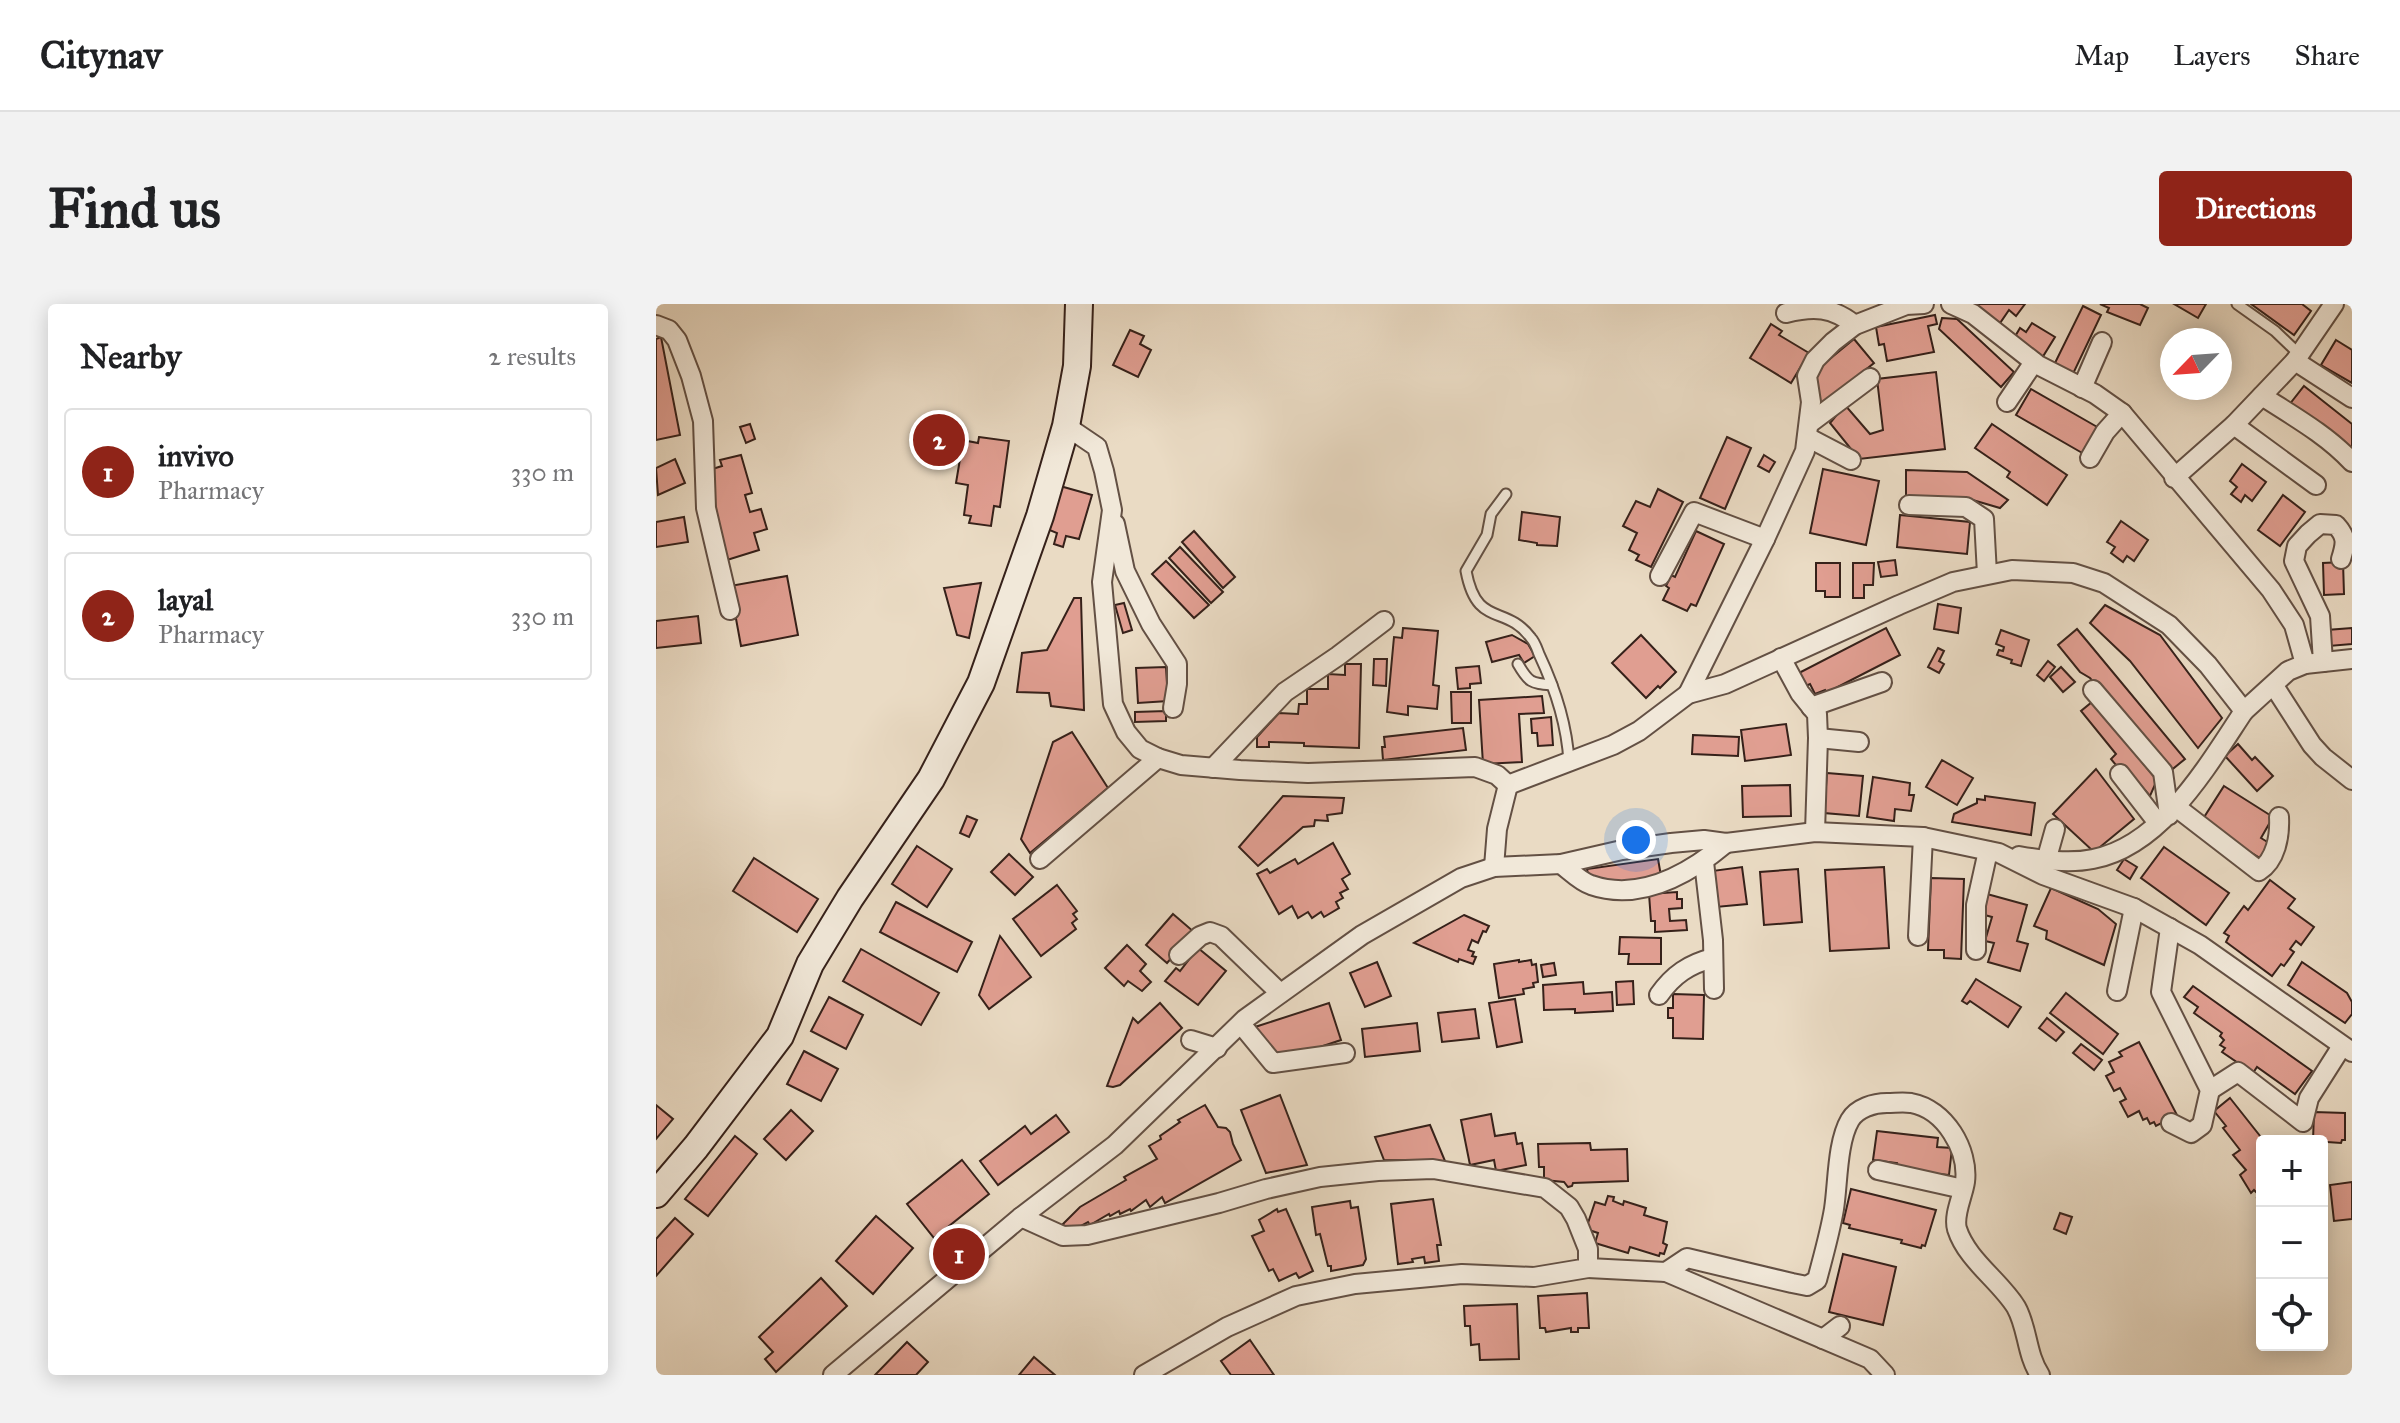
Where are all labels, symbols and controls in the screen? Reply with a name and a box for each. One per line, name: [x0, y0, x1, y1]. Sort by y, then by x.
text: Citynav: [40, 32, 162, 78]
text: Map: [2074, 38, 2129, 73]
text: Layers: [2173, 38, 2251, 73]
text: Share: [2295, 38, 2360, 73]
button: Directions: [2159, 171, 2352, 246]
text: Find us: [48, 174, 221, 242]
north arrow: [2160, 328, 2232, 400]
text: Nearby: [80, 336, 182, 377]
text: 2 results: [488, 340, 576, 372]
pin: 2: [913, 410, 965, 470]
text: invivo: [158, 438, 234, 474]
text: 1: [103, 456, 113, 488]
text: 330 m: [511, 456, 574, 488]
text: Pharmacy: [158, 474, 264, 506]
text: layal: [158, 582, 213, 618]
text: 2: [102, 600, 114, 632]
text: 330 m: [511, 600, 574, 632]
text: Pharmacy: [158, 618, 264, 650]
your location: [1616, 820, 1656, 860]
map controls: [2256, 1135, 2328, 1351]
button: +: [2256, 1135, 2328, 1207]
button: −: [2256, 1207, 2328, 1279]
pin: 1: [933, 1224, 985, 1284]
button: locate: [2256, 1279, 2328, 1351]

